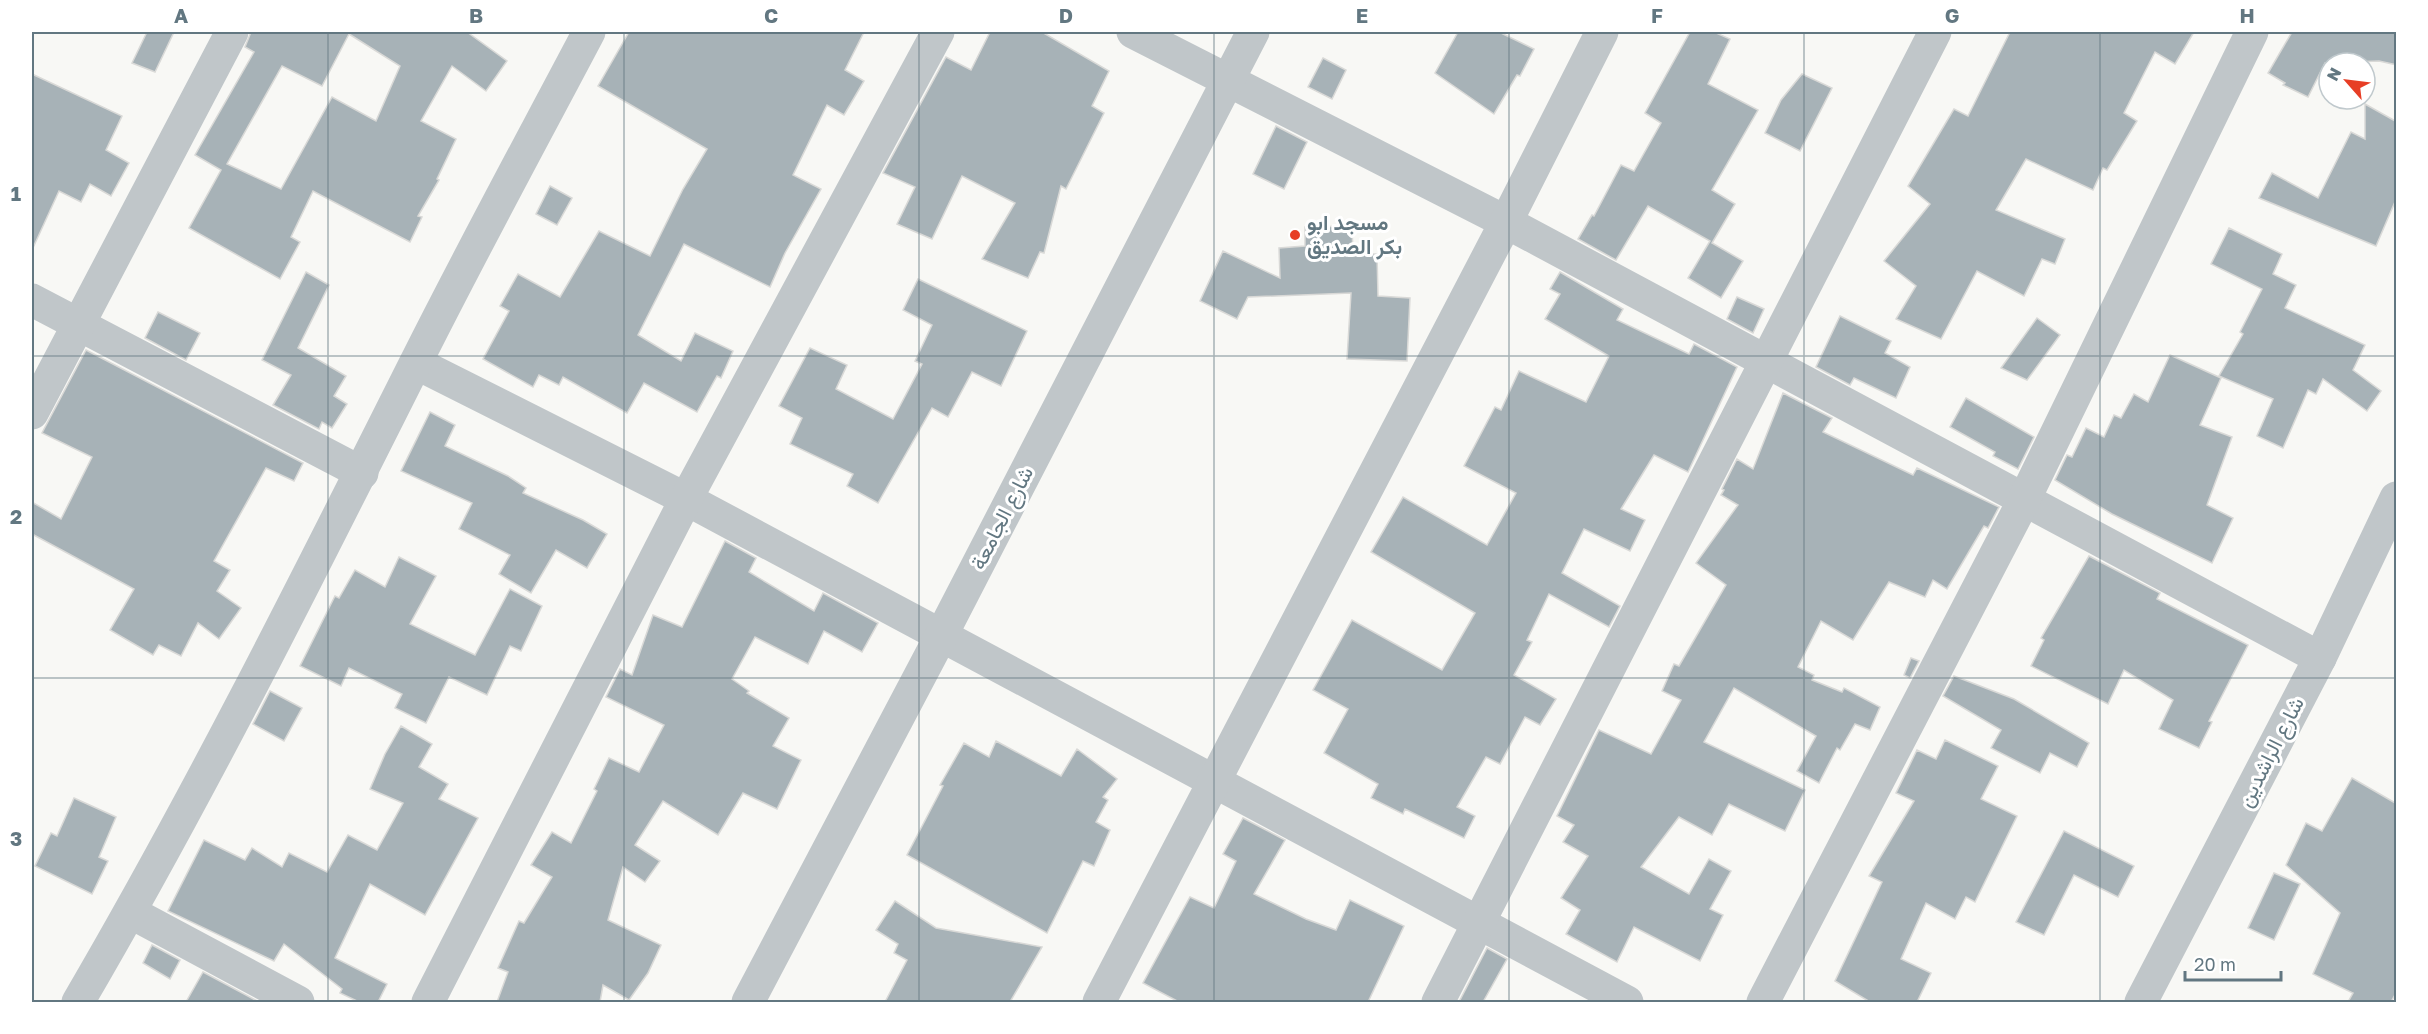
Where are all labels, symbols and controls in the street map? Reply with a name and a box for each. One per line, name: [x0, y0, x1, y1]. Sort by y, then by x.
text: A: [174, 3, 188, 27]
text: B: [469, 3, 483, 27]
text: C: [764, 3, 778, 27]
text: D: [1059, 3, 1073, 27]
text: E: [1356, 3, 1368, 27]
text: F: [1651, 3, 1663, 27]
text: G: [1945, 3, 1959, 27]
text: H: [2239, 3, 2255, 27]
north arrow: [2317, 51, 2377, 111]
text: N: [2322, 64, 2345, 84]
text: 1: [11, 181, 21, 205]
place label: مسجد ابو بكر الصديق: [1307, 209, 1402, 260]
marker: مسجد ابو بكر الصديق: [1288, 228, 1302, 242]
street label: شارع الجامعة: [964, 462, 1040, 574]
text: 2: [10, 504, 22, 528]
street label: شارع الراشدين: [2231, 692, 2311, 812]
text: 3: [10, 826, 22, 850]
scale bar: [2185, 944, 2281, 982]
text: 20 m: [2194, 953, 2236, 975]

